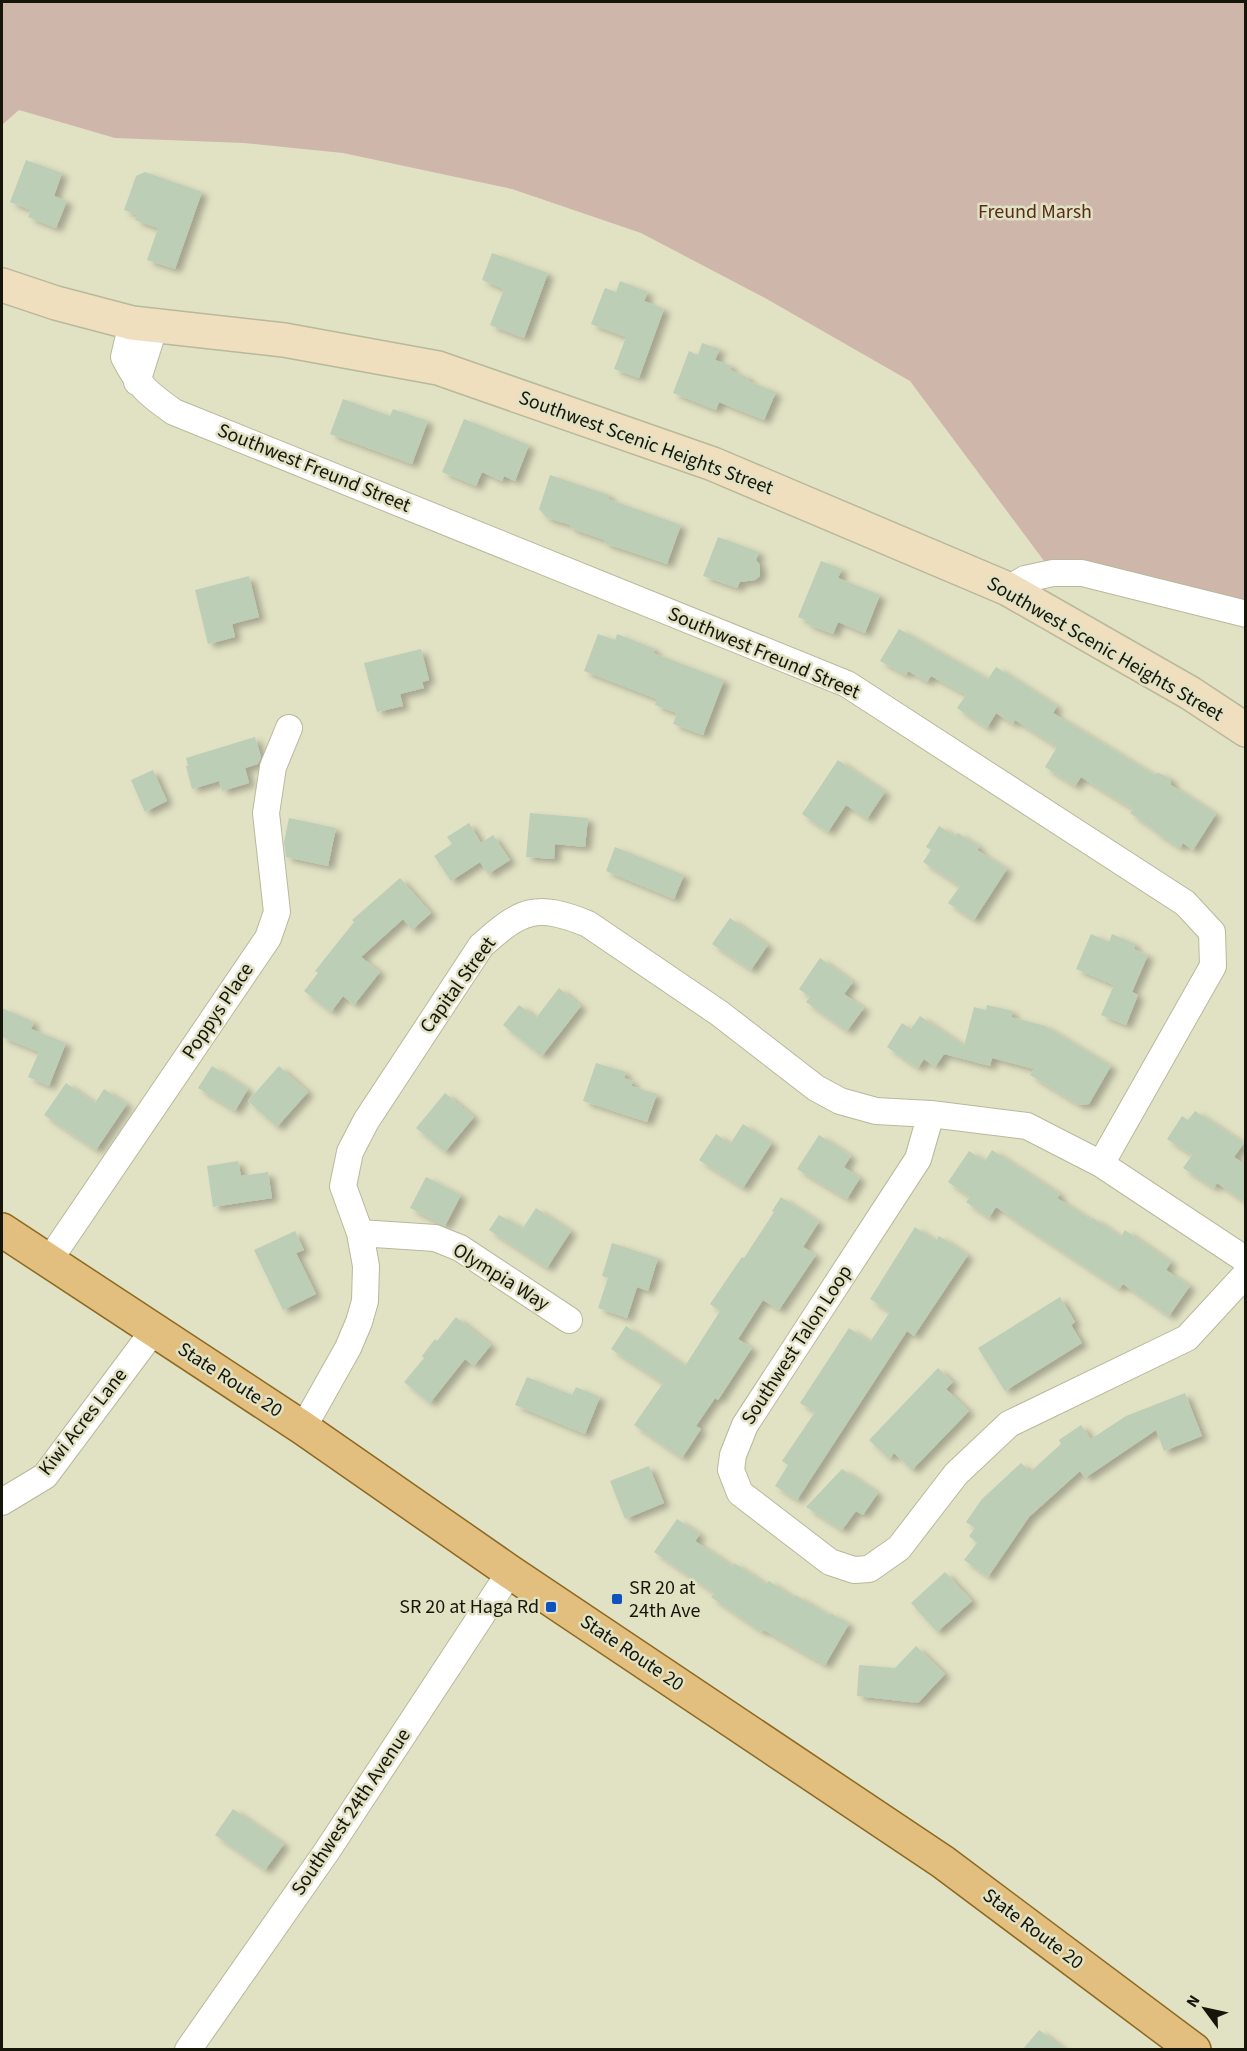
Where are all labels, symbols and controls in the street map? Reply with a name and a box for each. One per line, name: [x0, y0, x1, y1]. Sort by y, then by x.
park label: Freund Marsh: [978, 198, 1092, 226]
street label: Southwest Scenic Heights Street: [515, 384, 777, 502]
street label: Southwest Freund Street: [213, 416, 415, 520]
street label: Southwest Scenic Heights Street: [981, 570, 1229, 729]
street label: Southwest Freund Street: [664, 600, 865, 706]
street label: Capital Street: [413, 931, 503, 1039]
street label: Poppys Place: [175, 957, 261, 1065]
street label: Olympia Way: [447, 1236, 555, 1318]
street label: Southwest Talon Loop: [735, 1260, 859, 1430]
street label: State Route 20: [172, 1336, 288, 1424]
street label: Kiwi Acres Lane: [32, 1362, 134, 1482]
place label: SR 20 at 24th Ave: [629, 1574, 700, 1625]
marker: SR 20 at 24th Ave: [610, 1592, 624, 1606]
place label: SR 20 at Haga Rd: [399, 1593, 539, 1621]
marker: SR 20 at Haga Rd: [544, 1600, 558, 1614]
street label: State Route 20: [574, 1608, 690, 1698]
street label: Southwest 24th Avenue: [285, 1723, 417, 1901]
street label: State Route 20: [977, 1882, 1089, 1976]
north arrow: [1175, 1979, 1235, 2039]
text: N: [1181, 1991, 1205, 2012]

